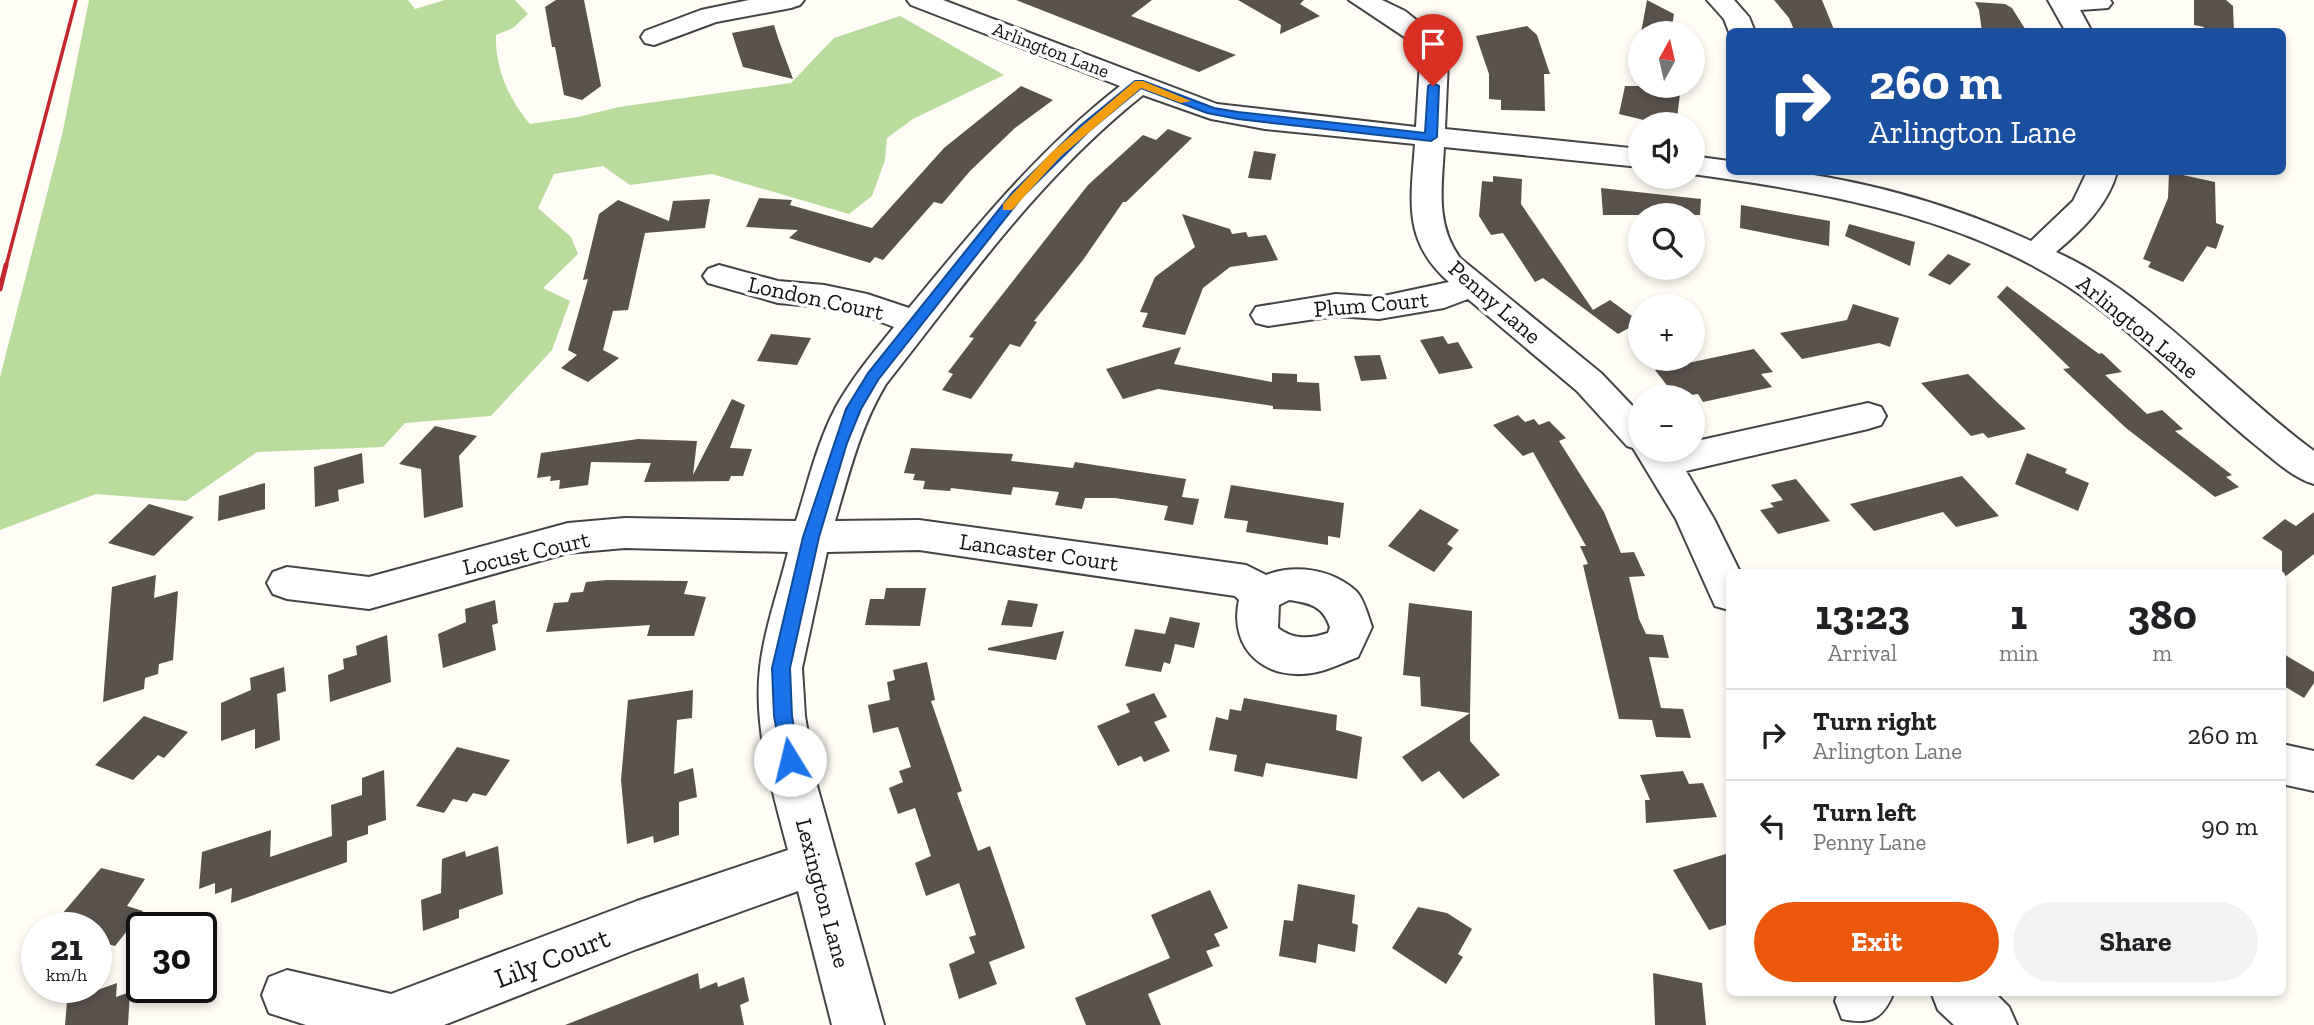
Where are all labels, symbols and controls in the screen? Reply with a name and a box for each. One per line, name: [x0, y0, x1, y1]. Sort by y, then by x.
pin: [1403, 14, 1463, 86]
street label: Arlington Lane: [989, 17, 1113, 83]
north arrow: [1628, 21, 1704, 98]
map controls: [1628, 21, 1705, 462]
icon: arrive: [1414, 25, 1452, 63]
text: 260 m: [1869, 53, 2002, 112]
icon: right: [1754, 56, 1845, 147]
button: sound: [1628, 112, 1705, 189]
text: Arlington Lane: [1869, 113, 2076, 151]
button: search: [1628, 203, 1705, 280]
street label: Penny Lane: [1443, 254, 1547, 350]
street label: Arlington Lane: [2071, 269, 2205, 385]
street label: London Court: [746, 270, 887, 326]
street label: Plum Court: [1312, 285, 1430, 323]
button: +: [1628, 294, 1705, 371]
button: −: [1628, 385, 1705, 462]
street label: Locust Court: [460, 525, 593, 581]
street label: Lancaster Court: [958, 527, 1121, 577]
text: 13:23: [1815, 589, 1910, 640]
text: 1: [2010, 589, 2027, 640]
text: 380: [2128, 589, 2197, 640]
text: Arrival: [1828, 639, 1897, 667]
text: min: [1999, 639, 2038, 667]
text: m: [2152, 639, 2172, 667]
text: Turn right: [1813, 705, 1936, 737]
icon: right: [1754, 716, 1792, 754]
text: 260 m: [2187, 719, 2258, 751]
position arrow: [753, 723, 827, 797]
text: Arlington Lane: [1813, 737, 1962, 765]
text: Turn left: [1813, 796, 1916, 828]
icon: left: [1754, 807, 1792, 845]
text: 90 m: [2201, 810, 2258, 842]
street label: Lexington Lane: [790, 815, 856, 971]
text: Penny Lane: [1813, 828, 1926, 856]
button: Exit: [1754, 902, 1999, 982]
button: Share: [2013, 902, 2258, 982]
speed limit sign: 30: [126, 912, 217, 1003]
street label: Lily Court: [490, 921, 615, 995]
text: 21: [50, 927, 83, 969]
text: km/h: [46, 964, 87, 986]

